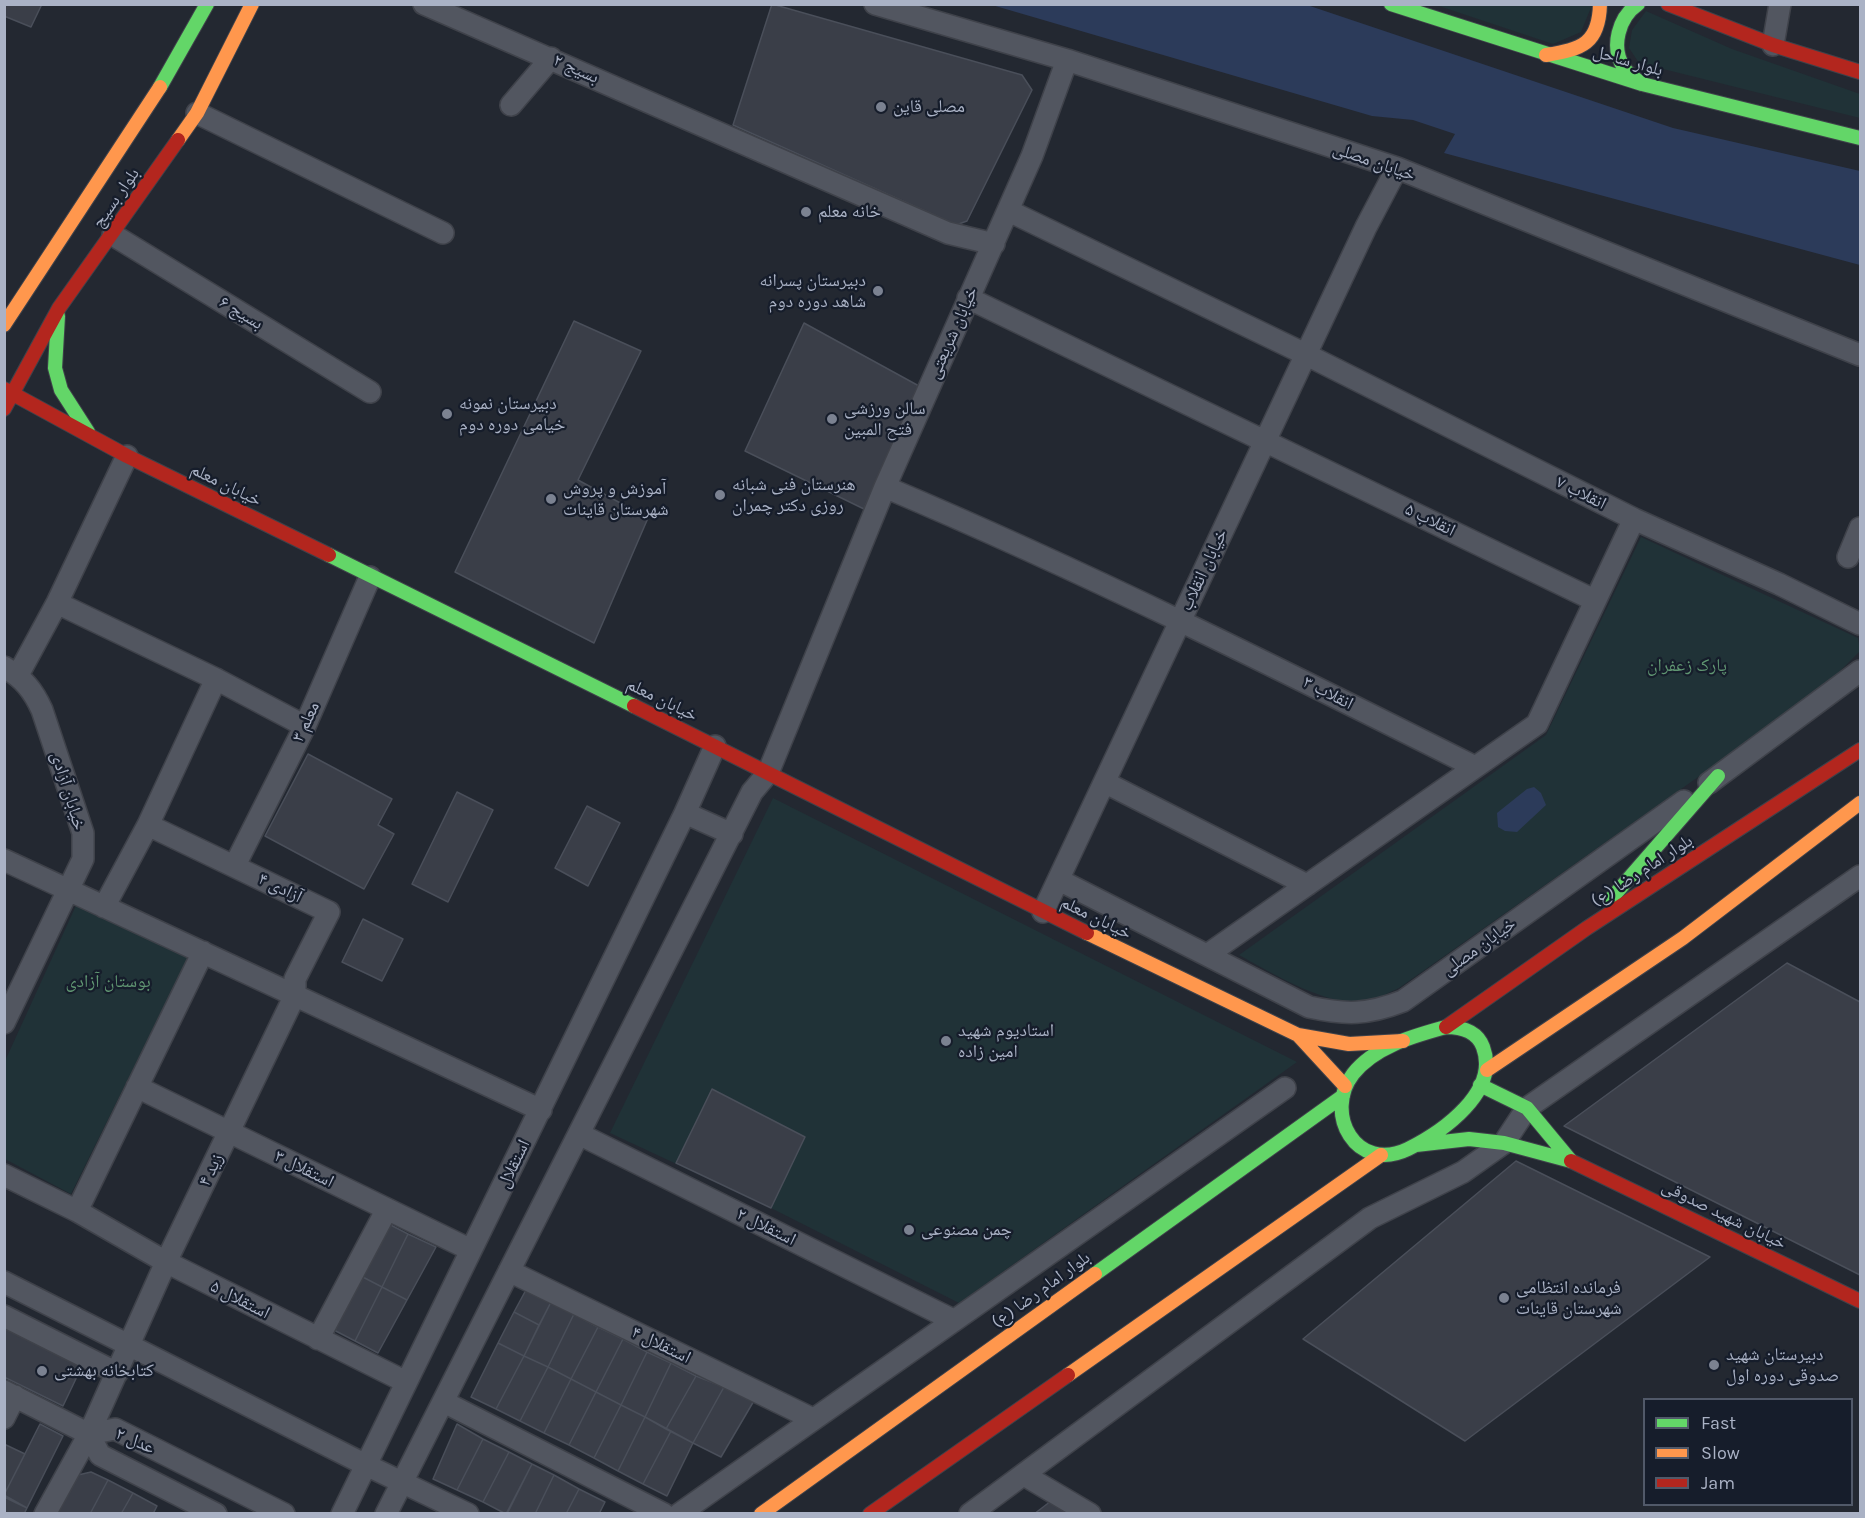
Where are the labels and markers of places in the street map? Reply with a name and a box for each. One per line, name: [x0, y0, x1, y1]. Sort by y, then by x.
place label: مصلی قاین: [893, 96, 965, 118]
marker: مصلی قاین: [874, 100, 888, 114]
place label: خانه معلم: [818, 201, 881, 223]
marker: خانه معلم: [799, 205, 813, 219]
place label: دبیرستان پسرانه شاهد دوره دوم: [759, 270, 866, 312]
marker: دبیرستان پسرانه شاهد دوره دوم: [871, 284, 885, 298]
place label: دبیرستان نمونه خیامی دوره دوم: [459, 393, 565, 436]
place label: سالن ورزشی فتح المبین: [844, 398, 926, 440]
marker: دبیرستان نمونه خیامی دوره دوم: [440, 407, 454, 421]
marker: سالن ورزشی فتح المبین: [825, 412, 839, 426]
place label: هنرستان فنی شبانه روزی دکتر چمران: [732, 474, 856, 516]
place label: آموزش و پروش شهرستان قاینات: [563, 478, 669, 520]
marker: هنرستان فنی شبانه روزی دکتر چمران: [713, 488, 727, 502]
marker: آموزش و پروش شهرستان قاینات: [544, 492, 558, 506]
place label: استادیوم شهید امین زاده: [958, 1020, 1054, 1062]
marker: استادیوم شهید امین زاده: [939, 1034, 953, 1048]
place label: چمن مصنوعی: [921, 1219, 1012, 1241]
marker: چمن مصنوعی: [902, 1223, 916, 1237]
place label: فرمانده انتظامی شهرستان قاینات: [1516, 1277, 1622, 1320]
marker: فرمانده انتظامی شهرستان قاینات: [1497, 1291, 1511, 1305]
place label: دبیرستان شهید صدوقی دوره اول: [1726, 1344, 1839, 1386]
marker: دبیرستان شهید صدوقی دوره اول: [1707, 1358, 1721, 1372]
place label: کتابخانه بهشتی: [54, 1360, 154, 1382]
marker: کتابخانه بهشتی: [35, 1364, 49, 1378]

